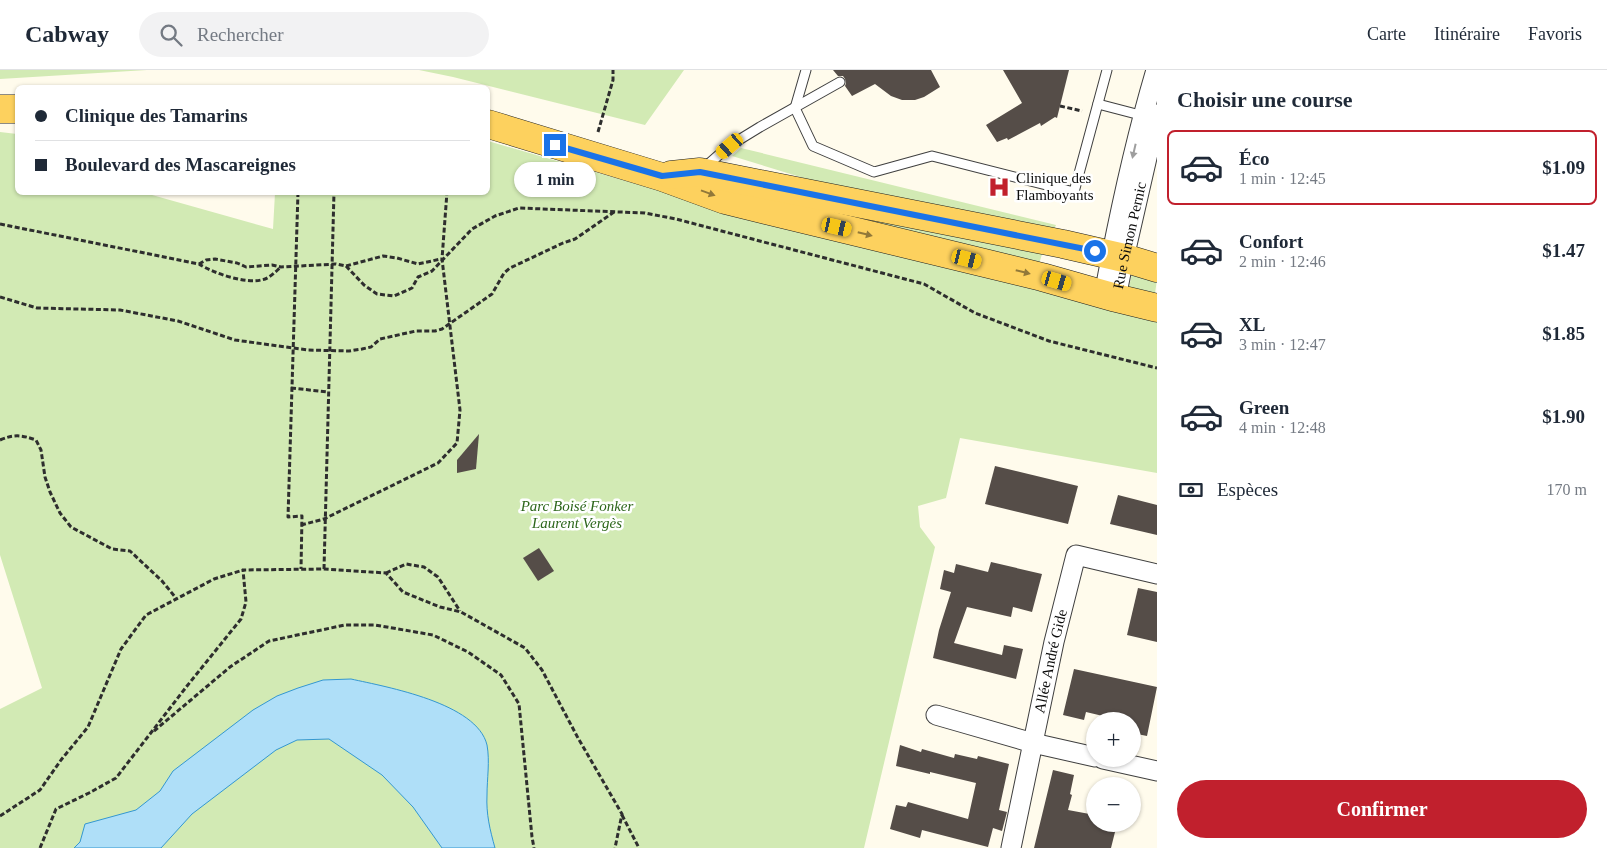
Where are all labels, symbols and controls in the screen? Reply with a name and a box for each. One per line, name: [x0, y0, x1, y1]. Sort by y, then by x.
search box: [139, 12, 489, 57]
text: Cabway: [25, 21, 109, 47]
icon: search: [157, 21, 185, 49]
text: Rechercher: [197, 24, 284, 45]
text: Carte: [1367, 24, 1406, 44]
text: Itinéraire: [1434, 24, 1500, 44]
text: Favoris: [1528, 24, 1582, 44]
text: Choisir une course: [1177, 87, 1353, 112]
text: Clinique des Tamarins: [65, 105, 248, 126]
car: [713, 130, 746, 162]
route end: [544, 134, 566, 156]
one-way arrow: [1130, 143, 1138, 159]
icon: car: [1179, 145, 1224, 190]
text: Éco: [1239, 148, 1270, 169]
text: Boulevard des Mascareignes: [65, 154, 296, 175]
text: $1.09: [1542, 157, 1585, 178]
callout: 1 min: [514, 162, 596, 198]
place label: Clinique des Flamboyants: [1016, 170, 1094, 203]
text: 1 min · 12:45: [1239, 170, 1326, 187]
text: 1 min: [536, 171, 574, 188]
hospital icon: Clinique des Flamboyants: [986, 174, 1012, 200]
street label: Rue Simon Pernic: [1110, 180, 1149, 290]
one-way arrow: [700, 190, 715, 198]
car: [820, 216, 853, 238]
icon: car: [1179, 228, 1224, 273]
one-way arrow: [857, 230, 872, 238]
text: Confort: [1239, 231, 1303, 252]
route start: [1084, 240, 1106, 262]
text: $1.47: [1542, 240, 1585, 261]
car: [950, 248, 983, 270]
text: 2 min · 12:46: [1239, 253, 1326, 270]
one-way arrow: [1015, 268, 1030, 276]
car: [1040, 270, 1073, 292]
icon: car: [1179, 311, 1224, 356]
text: XL: [1239, 314, 1265, 335]
text: $1.85: [1542, 323, 1585, 344]
text: 3 min · 12:47: [1239, 336, 1326, 353]
icon: car: [1179, 394, 1224, 439]
text: Green: [1239, 397, 1289, 418]
text: $1.90: [1542, 406, 1585, 427]
text: 4 min · 12:48: [1239, 419, 1326, 436]
icon: cash: [1177, 476, 1205, 504]
text: Espèces: [1217, 479, 1278, 500]
text: 170 m: [1547, 481, 1587, 498]
park label: Parc Boisé Fonker Laurent Vergès: [520, 498, 634, 531]
street label: Allée André Gide: [1031, 607, 1070, 715]
map controls: [1086, 712, 1141, 832]
button: +: [1086, 712, 1141, 767]
button: −: [1086, 777, 1141, 832]
button: Confirmer: [1177, 780, 1587, 838]

